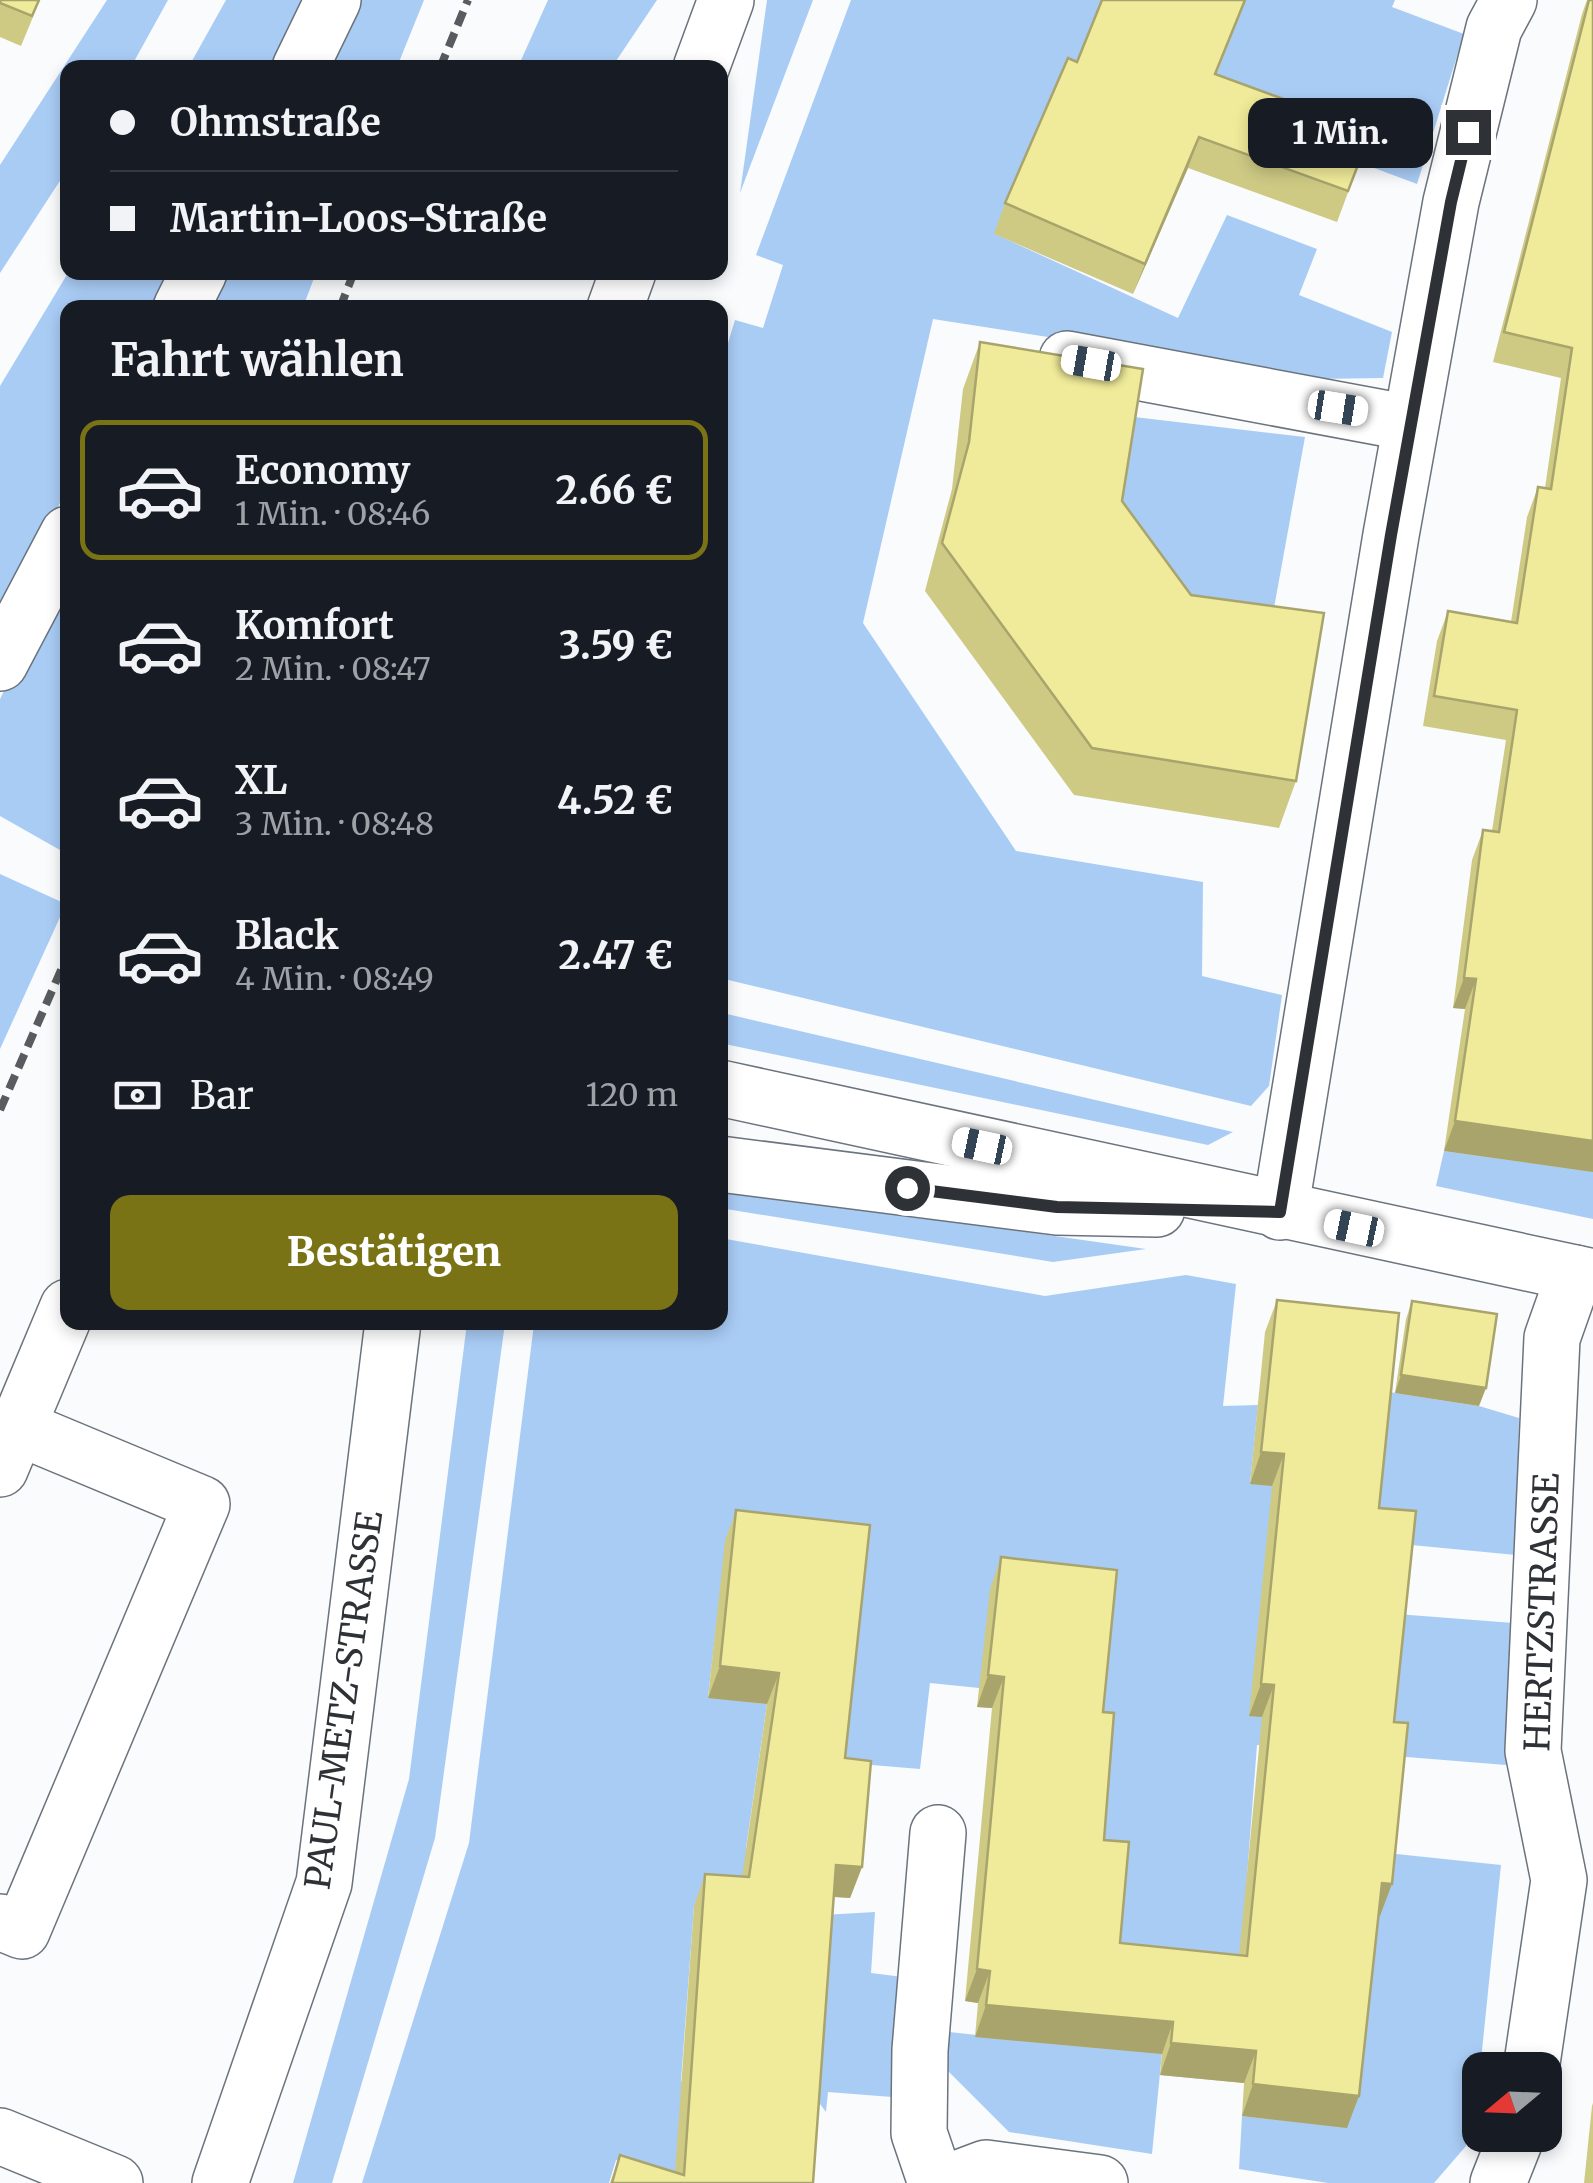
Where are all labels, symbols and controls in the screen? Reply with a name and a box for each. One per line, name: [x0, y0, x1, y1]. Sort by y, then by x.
callout: 1 Min.: [1248, 97, 1433, 167]
text: Ohmstraße: [170, 99, 381, 146]
route end: [1446, 110, 1491, 155]
text: 1 Min.: [1292, 113, 1389, 153]
text: Martin-Loos-Straße: [170, 195, 547, 242]
text: Fahrt wählen: [110, 332, 404, 388]
car: [1059, 343, 1123, 383]
car: [1306, 388, 1370, 428]
icon: car: [115, 445, 205, 535]
text: Economy: [235, 447, 410, 494]
text: 2.66 €: [556, 467, 673, 514]
text: 1 Min. · 08:46: [235, 494, 430, 534]
icon: car: [115, 600, 205, 690]
text: Komfort: [235, 602, 394, 649]
text: 3.59 €: [559, 622, 673, 669]
text: 2 Min. · 08:47: [235, 649, 431, 689]
icon: car: [115, 755, 205, 845]
text: XL: [235, 757, 287, 804]
text: 4.52 €: [557, 777, 673, 824]
text: 3 Min. · 08:48: [235, 804, 434, 844]
icon: car: [115, 910, 205, 1000]
text: Black: [235, 912, 339, 959]
text: 2.47 €: [559, 932, 673, 979]
text: 4 Min. · 08:49: [235, 959, 434, 999]
icon: cash: [110, 1068, 165, 1123]
text: Bar: [190, 1072, 254, 1119]
text: 120 m: [586, 1075, 678, 1115]
car: [950, 1125, 1014, 1167]
route start: [885, 1166, 930, 1211]
button: Bestätigen: [110, 1195, 678, 1310]
car: [1322, 1207, 1386, 1249]
street label: HERTZSTRASSE: [1515, 1472, 1569, 1752]
street label: PAUL-METZ-STRASSE: [296, 1508, 392, 1892]
north arrow: [1462, 2052, 1562, 2152]
map controls: [1462, 2052, 1562, 2152]

